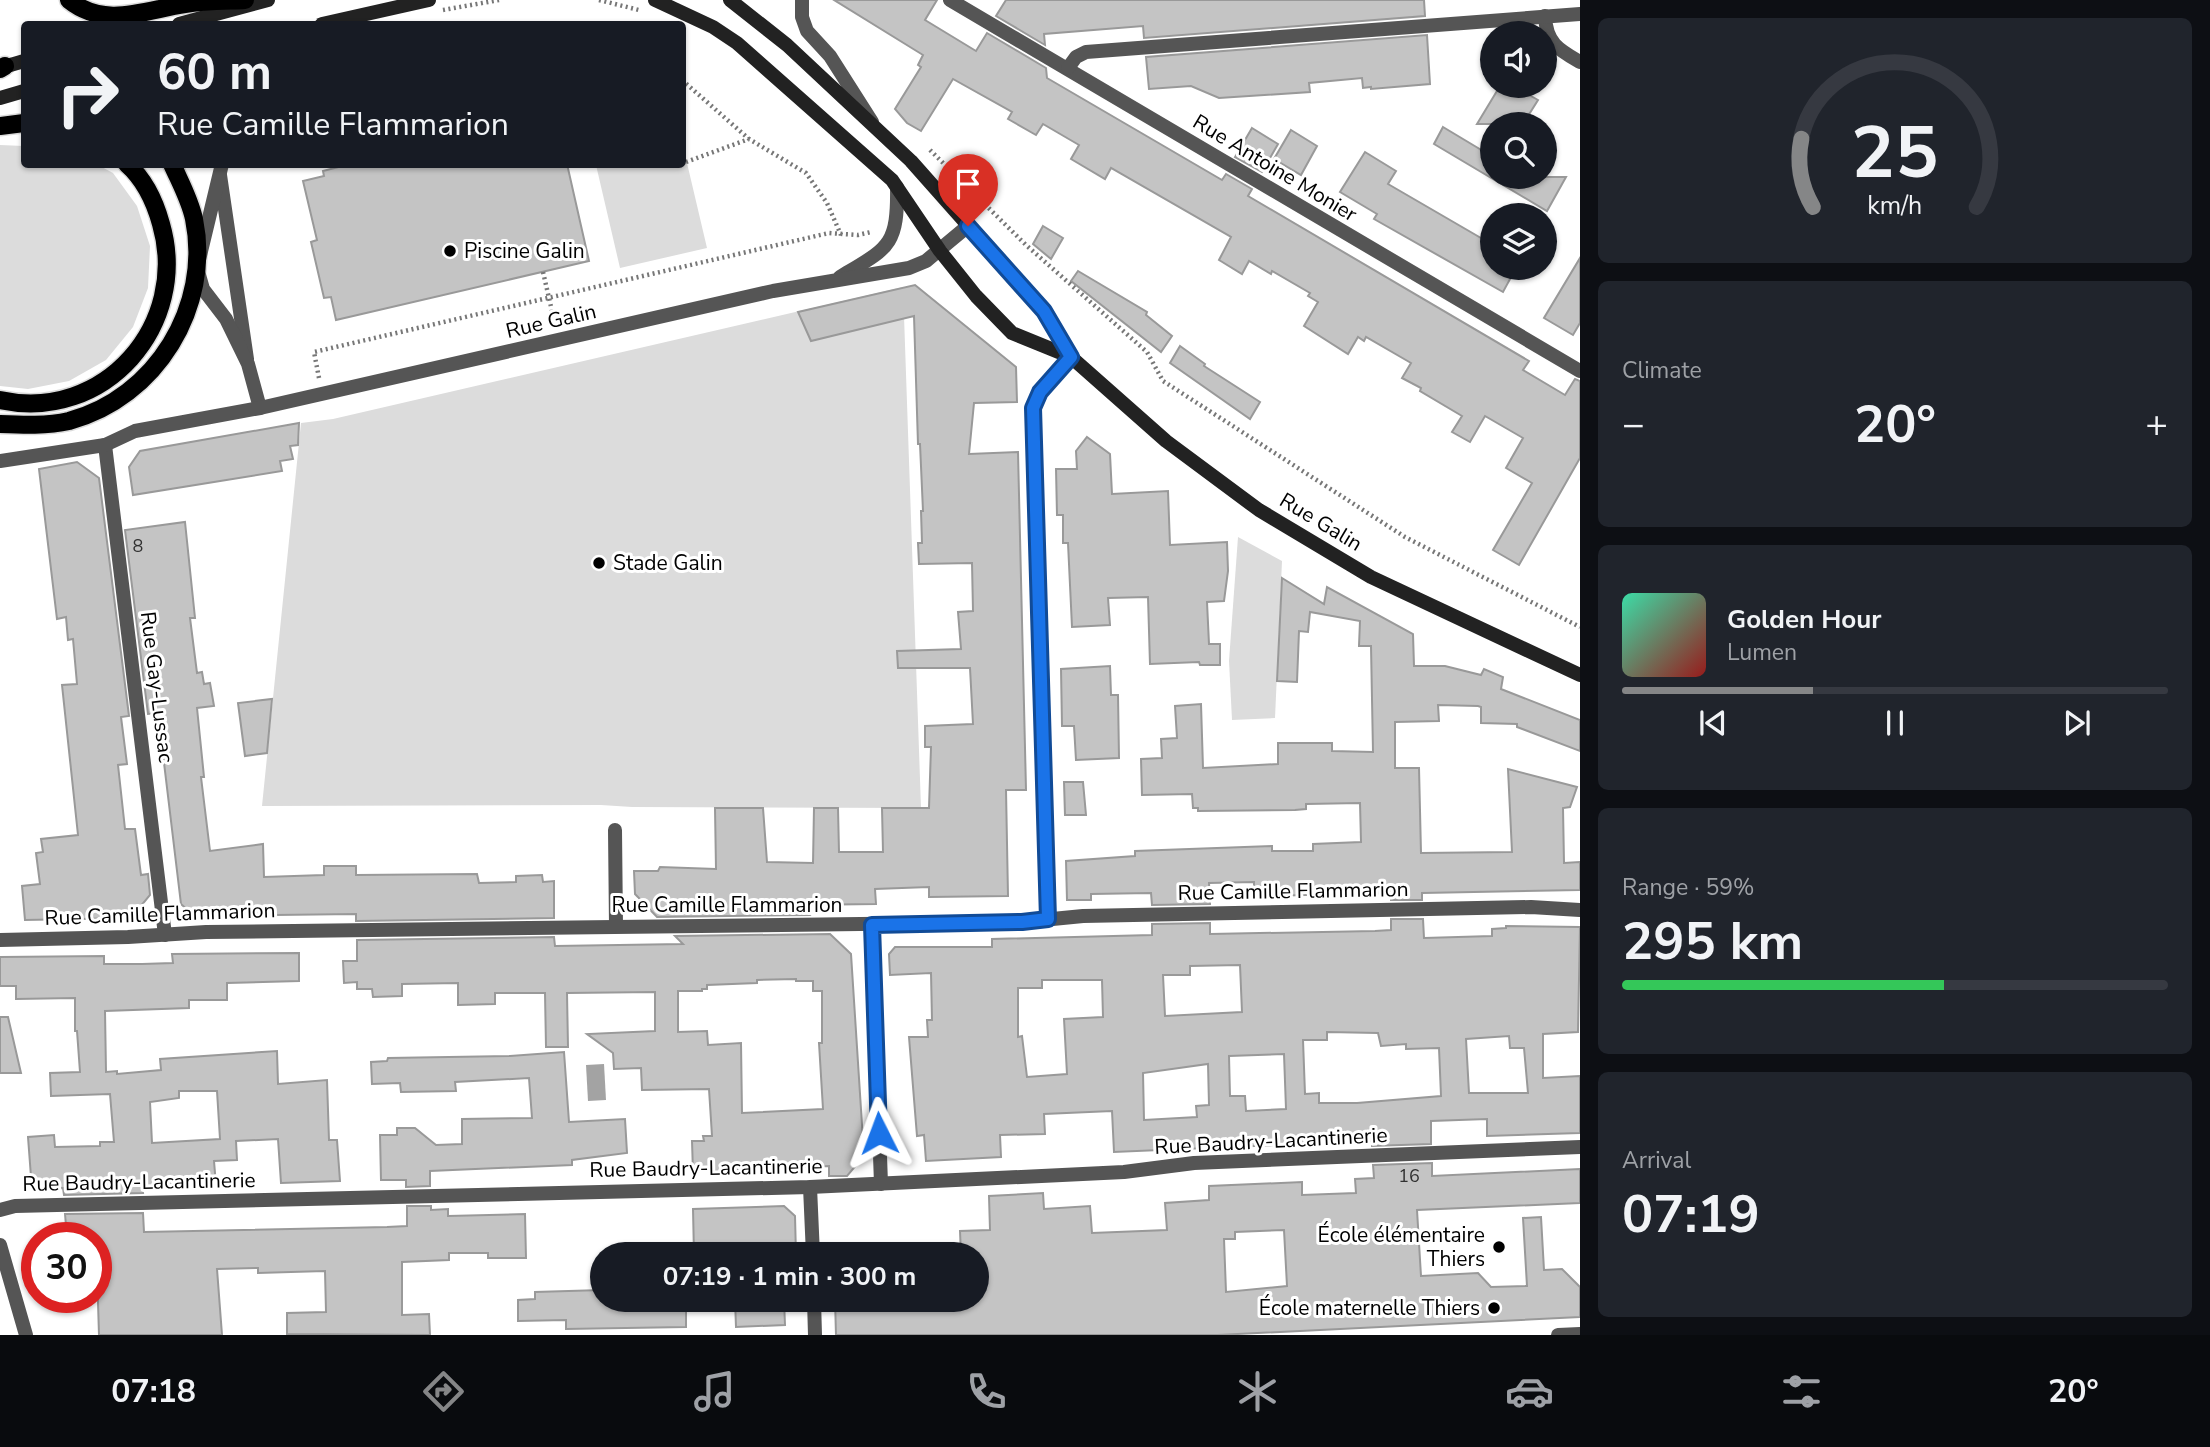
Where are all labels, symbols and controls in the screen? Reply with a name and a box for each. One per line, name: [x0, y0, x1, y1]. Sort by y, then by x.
map controls: [1480, 21, 1557, 280]
button: sound: [1480, 21, 1557, 98]
text: 60 m: [157, 39, 272, 106]
icon: right: [42, 49, 133, 140]
text: Rue Camille Flammarion: [157, 103, 509, 146]
text: 25: [1851, 103, 1939, 203]
street label: Rue Antoine Monier: [1188, 108, 1363, 228]
button: search: [1480, 112, 1557, 189]
pin: [938, 154, 998, 226]
icon: arrive: [949, 165, 987, 203]
text: km/h: [1867, 189, 1923, 223]
button: layers: [1480, 203, 1557, 280]
place label: Piscine Galin: [464, 237, 585, 265]
marker: Piscine Galin: [442, 243, 458, 259]
street label: Rue Galin: [503, 297, 599, 345]
text: Climate: [1622, 355, 1702, 386]
text: 20°: [1854, 389, 1936, 460]
text: −: [1622, 399, 1645, 450]
text: +: [2145, 399, 2168, 450]
street label: Rue Galin: [1274, 486, 1368, 558]
house number: 8: [133, 534, 143, 558]
place label: Stade Galin: [613, 549, 723, 577]
marker: Stade Galin: [591, 555, 607, 571]
text: Golden Hour: [1727, 602, 1882, 637]
street label: Rue Gay-Lussac: [134, 610, 180, 764]
text: Lumen: [1727, 637, 1797, 668]
icon: previous: [1694, 704, 1732, 742]
icon: pause: [1876, 704, 1914, 742]
icon: next: [2058, 704, 2096, 742]
text: Range · 59%: [1622, 872, 1754, 903]
street label: Rue Camille Flammarion: [1177, 875, 1409, 907]
street label: Rue Camille Flammarion: [612, 891, 843, 919]
street label: Rue Camille Flammarion: [44, 896, 276, 932]
text: 295 km: [1622, 906, 1803, 977]
position arrow: [842, 1096, 916, 1170]
street label: Rue Baudry-Lacantinerie: [1154, 1121, 1388, 1161]
text: Arrival: [1622, 1145, 1691, 1176]
street label: Rue Baudry-Lacantinerie: [589, 1152, 823, 1184]
house number: 16: [1398, 1164, 1420, 1188]
street label: Rue Baudry-Lacantinerie: [22, 1166, 256, 1198]
text: 07:19: [1622, 1179, 1760, 1250]
place label: École élémentaire Thiers: [1318, 1221, 1485, 1273]
speed limit sign: 30: [21, 1222, 112, 1313]
marker: École élémentaire Thiers: [1491, 1239, 1507, 1255]
text: 07:19 · 1 min · 300 m: [663, 1259, 916, 1294]
place label: École maternelle Thiers: [1259, 1294, 1480, 1322]
marker: École maternelle Thiers: [1486, 1300, 1502, 1316]
icon: directions: [419, 1367, 468, 1416]
icon: music: [690, 1367, 739, 1416]
icon: phone: [962, 1367, 1011, 1416]
icon: climate: [1233, 1367, 1282, 1416]
icon: car: [1505, 1367, 1554, 1416]
icon: filters: [1777, 1367, 1826, 1416]
text: 07:18: [111, 1370, 196, 1413]
text: 20°: [2048, 1370, 2099, 1413]

